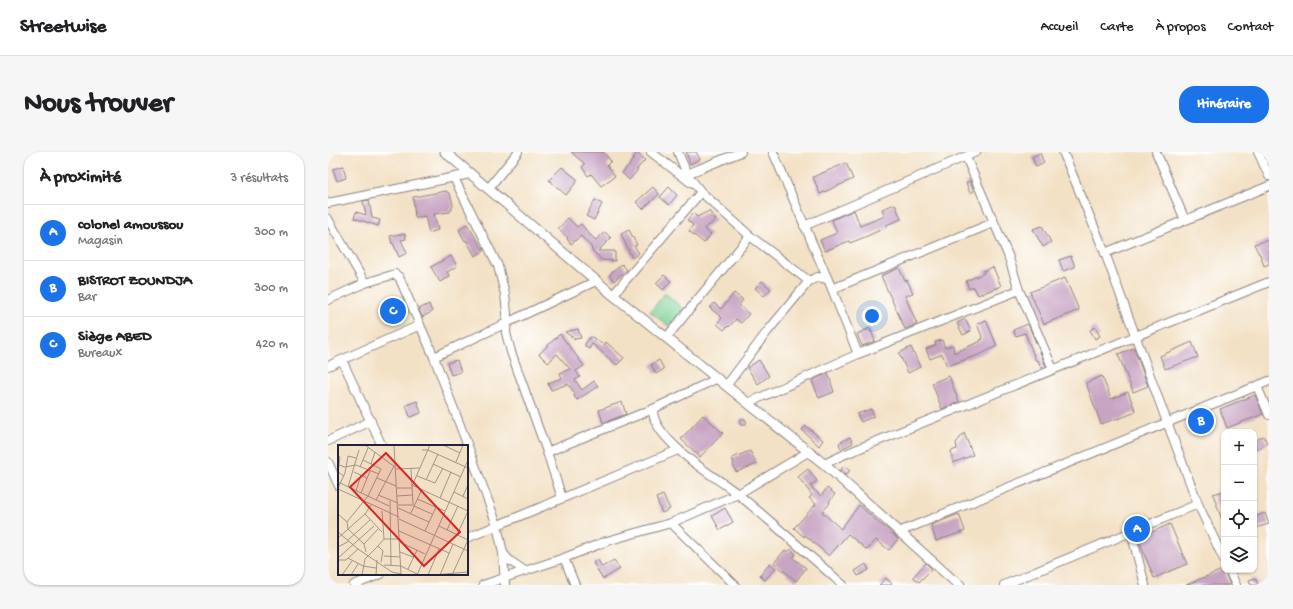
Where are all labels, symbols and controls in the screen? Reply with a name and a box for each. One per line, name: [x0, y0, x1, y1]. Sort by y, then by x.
text: Streetwise: [20, 16, 106, 39]
text: Accueil: [1041, 19, 1078, 36]
text: Carte: [1100, 19, 1134, 36]
text: À propos: [1156, 19, 1206, 36]
text: Contact: [1228, 19, 1273, 36]
button: Itinéraire: [1179, 86, 1269, 123]
text: Nous trouver: [24, 88, 173, 121]
text: À proximité: [40, 168, 121, 188]
text: 3 résultats: [230, 171, 288, 186]
text: colonel amoussou: [78, 216, 183, 234]
text: A: [49, 225, 57, 240]
text: 300 m: [254, 225, 288, 240]
text: Magasin: [78, 234, 123, 249]
text: BISTROT ZOUNDJA: [78, 272, 192, 290]
text: B: [50, 281, 56, 296]
text: 300 m: [254, 281, 288, 296]
text: Bar: [78, 290, 96, 305]
pin: C: [380, 296, 406, 326]
your location: [862, 306, 882, 326]
text: Siège ABED: [78, 328, 151, 346]
text: C: [49, 337, 57, 352]
text: 420 m: [256, 337, 288, 352]
text: Bureaux: [78, 346, 122, 361]
pin: B: [1188, 406, 1214, 436]
map controls: [1221, 429, 1257, 573]
button: +: [1221, 429, 1257, 465]
inset map: [338, 445, 468, 575]
button: −: [1221, 465, 1257, 501]
button: locate: [1221, 501, 1257, 537]
pin: A: [1124, 514, 1150, 544]
button: layers: [1221, 537, 1257, 573]

